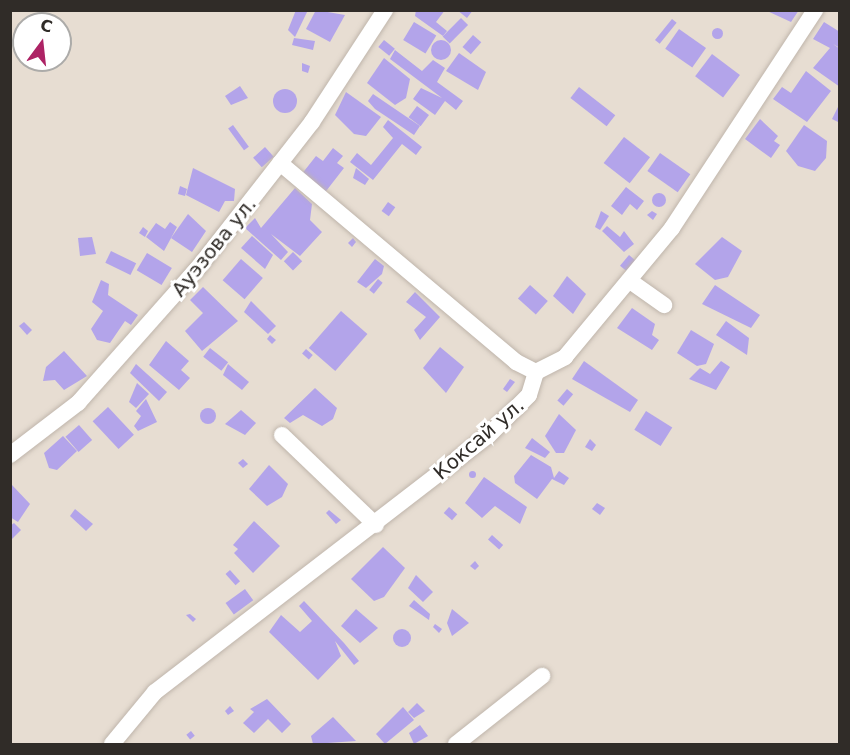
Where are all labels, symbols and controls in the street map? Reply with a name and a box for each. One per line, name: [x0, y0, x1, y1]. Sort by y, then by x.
north arrow: [12, 12, 72, 72]
text: С: [38, 15, 54, 37]
street label: Ауэзова ул.: [167, 193, 261, 301]
street label: Коксай ул.: [429, 393, 529, 485]

